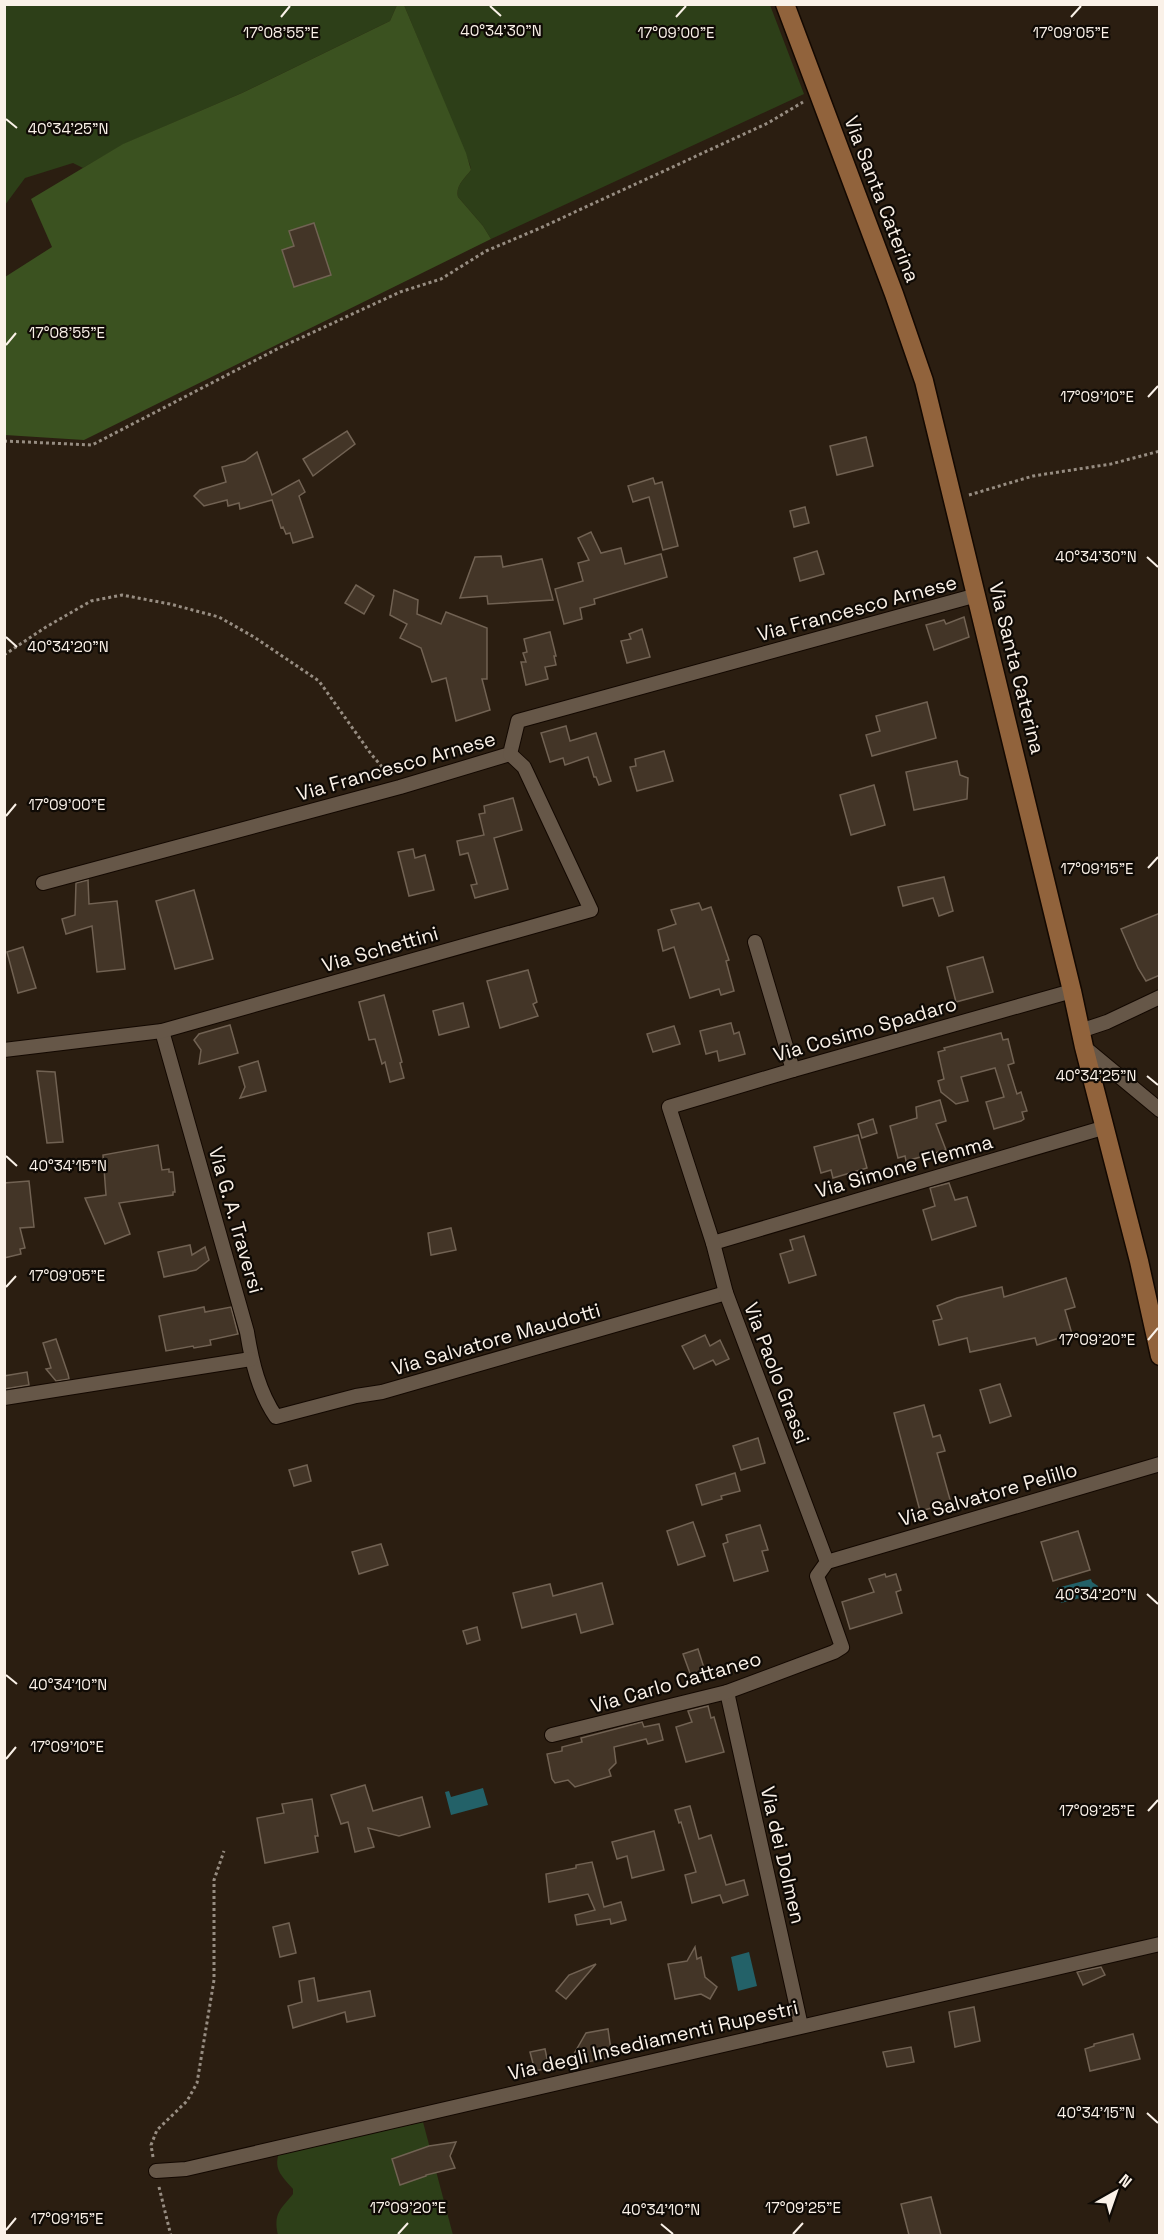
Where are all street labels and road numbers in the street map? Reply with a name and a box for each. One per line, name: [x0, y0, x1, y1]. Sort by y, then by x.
street label: Via Santa Caterina: [838, 112, 926, 286]
street label: Via Francesco Arnese: [754, 569, 960, 647]
street label: Via Santa Caterina: [983, 579, 1051, 757]
street label: Via Francesco Arnese: [293, 725, 499, 807]
street label: Via Schettini: [319, 920, 441, 978]
street label: Via Cosimo Spadaro: [770, 990, 960, 1068]
street label: Via Simone Flemma: [812, 1128, 996, 1204]
street label: Via G. A. Traversi: [203, 1144, 269, 1296]
street label: Via Salvatore Maudotti: [389, 1297, 603, 1381]
street label: Via Paolo Grassi: [738, 1299, 816, 1447]
street label: Via Salvatore Pelillo: [896, 1456, 1080, 1532]
street label: Via Carlo Cattaneo: [588, 1645, 764, 1719]
street label: Via dei Dolmen: [755, 1784, 811, 1926]
street label: Via degli Insediamenti Rupestri: [505, 1994, 801, 2086]

